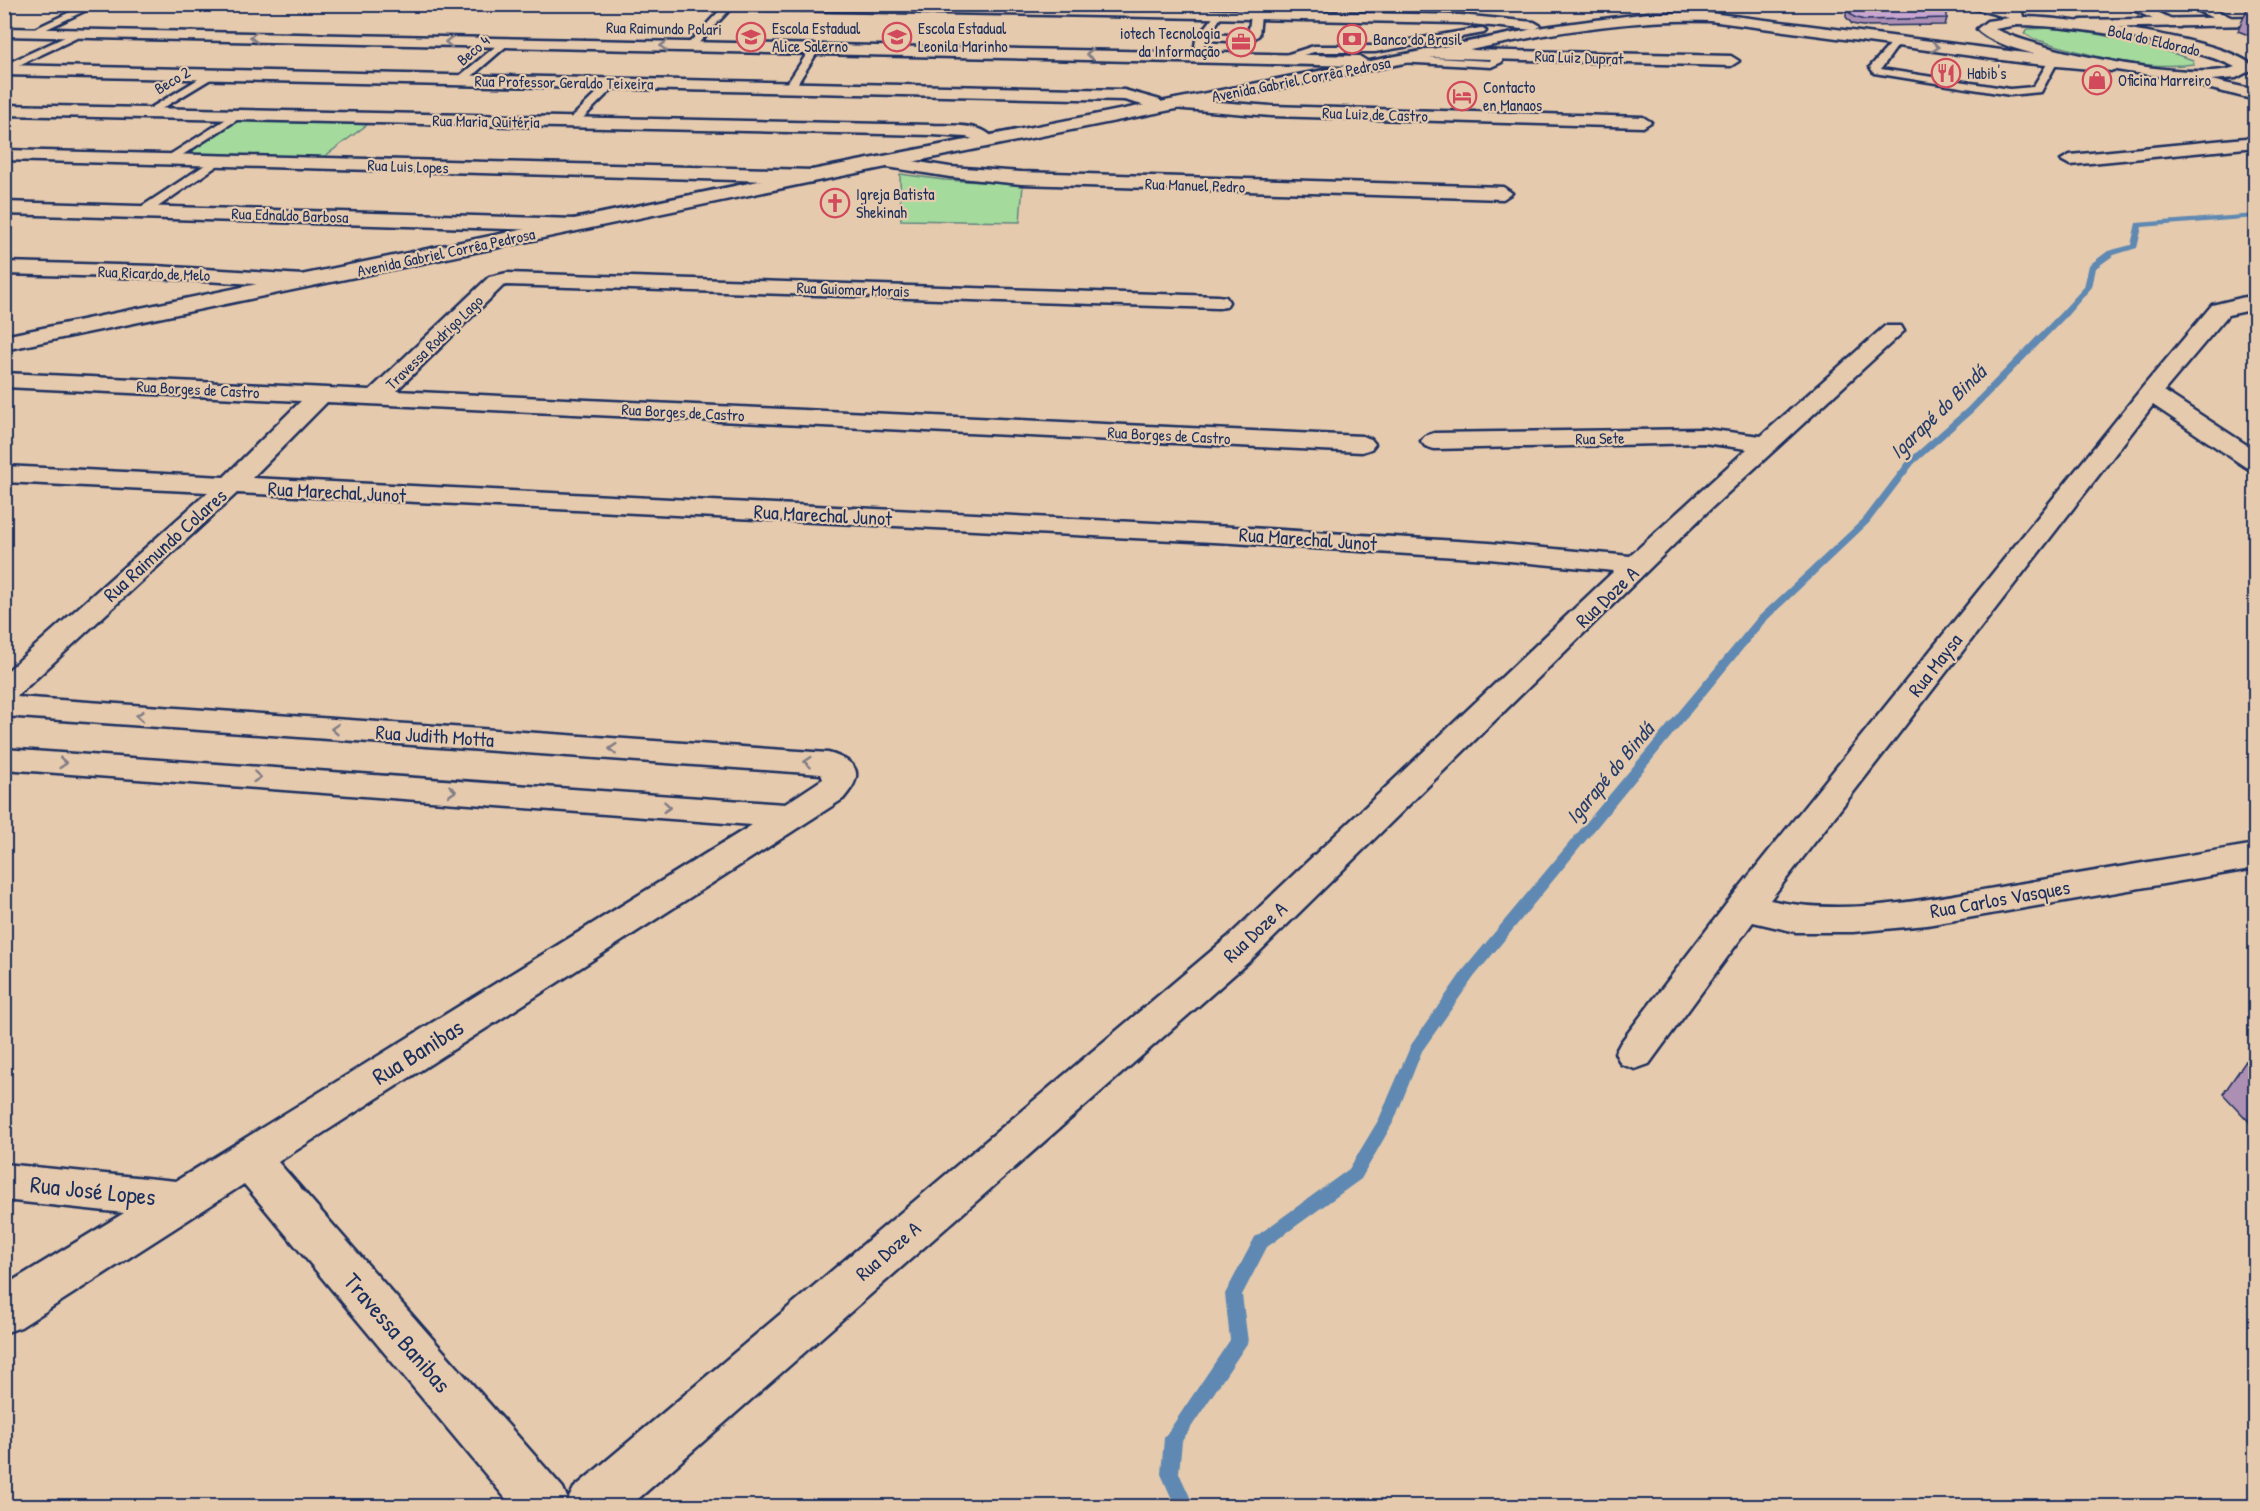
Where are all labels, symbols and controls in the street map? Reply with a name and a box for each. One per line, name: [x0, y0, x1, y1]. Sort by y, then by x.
street label: Rua Raimundo Polari: [606, 16, 722, 40]
place label: Escola Estadual Alice Salerno: [772, 17, 861, 57]
place label: Escola Estadual Leonila Marinho: [918, 17, 1008, 57]
street label: Bola do Eldorado: [2106, 19, 2203, 61]
school or university icon: Escola Estadual Alice Salerno: [735, 21, 767, 53]
school or university icon: Escola Estadual Leonila Marinho: [881, 21, 913, 53]
place label: iotech Tecnologia da Informação: [1120, 22, 1221, 62]
bank icon: Banco do Brasil: [1336, 23, 1368, 55]
office icon: iotech Tecnologia da Informação: [1225, 26, 1257, 58]
place label: Banco do Brasil: [1373, 28, 1463, 50]
street label: Beco 4: [452, 30, 494, 70]
one-way arrow: [249, 31, 258, 44]
one-way arrow: [444, 35, 453, 48]
one-way arrow: [660, 40, 669, 52]
one-way arrow: [1930, 40, 1939, 52]
street label: Rua Luiz Duprat: [1534, 44, 1624, 70]
one-way arrow: [1086, 48, 1095, 60]
street label: Avenida Gabriel Corrêa Pedrosa: [1210, 51, 1392, 107]
restaurant icon: Habib's: [1930, 57, 1962, 89]
street label: Beco 2: [150, 60, 195, 99]
place label: Habib's: [1967, 62, 2006, 84]
shop icon: Oficina Marreiro: [2081, 64, 2113, 96]
street label: Rua Professor Geraldo Teixeira: [474, 69, 654, 95]
place label: Oficina Marreiro: [2118, 69, 2211, 91]
place label: Contacto en Manaos: [1483, 76, 1542, 116]
hotel icon: Contacto en Manaos: [1446, 80, 1478, 112]
street label: Rua Luiz de Castro: [1322, 101, 1429, 127]
street label: Rua Maria Quitéria: [432, 109, 540, 133]
street label: Rua Luis Lopes: [367, 154, 449, 178]
street label: Rua Manuel Pedro: [1145, 172, 1246, 198]
place label: Igreja Batista Shekinah: [856, 183, 935, 223]
church icon: Igreja Batista Shekinah: [819, 187, 851, 219]
street label: Rua Ednaldo Barbosa: [231, 202, 349, 228]
street label: Avenida Gabriel Corrêa Pedrosa: [355, 222, 537, 282]
street label: Rua Ricardo de Melo: [97, 260, 211, 286]
street label: Rua Guiomar Morais: [796, 276, 910, 302]
street label: Travessa Rodrigo Lago: [380, 289, 488, 394]
water label: Igarapé do Bindá: [1883, 356, 1994, 465]
street label: Rua Borges de Castro: [136, 375, 261, 403]
street label: Rua Borges de Castro: [621, 398, 746, 426]
street label: Rua Borges de Castro: [1107, 421, 1232, 449]
street label: Rua Sete: [1575, 427, 1625, 449]
street label: Rua Marechal Junot: [267, 474, 408, 509]
street label: Rua Raimundo Colares: [97, 482, 232, 607]
street label: Rua Marechal Junot: [753, 497, 894, 532]
street label: Rua Marechal Junot: [1238, 520, 1379, 557]
street label: Rua Doze A: [1569, 560, 1644, 633]
street label: Rua Maysa: [1901, 627, 1968, 702]
one-way arrow: [136, 709, 145, 722]
water label: Igarapé do Bindá: [1559, 714, 1662, 829]
street label: Rua Judith Motta: [375, 718, 495, 753]
one-way arrow: [330, 723, 339, 736]
one-way arrow: [608, 742, 617, 755]
one-way arrow: [58, 756, 67, 769]
one-way arrow: [803, 756, 812, 769]
one-way arrow: [253, 770, 262, 783]
one-way arrow: [447, 784, 456, 797]
one-way arrow: [663, 800, 672, 813]
street label: Rua Carlos Vasques: [1928, 873, 2072, 924]
street label: Rua Doze A: [1217, 895, 1293, 968]
street label: Rua Banibas: [366, 1011, 469, 1092]
street label: Rua José Lopes: [29, 1168, 157, 1213]
street label: Rua Doze A: [849, 1215, 926, 1286]
street label: Travessa Banibas: [337, 1266, 459, 1399]

